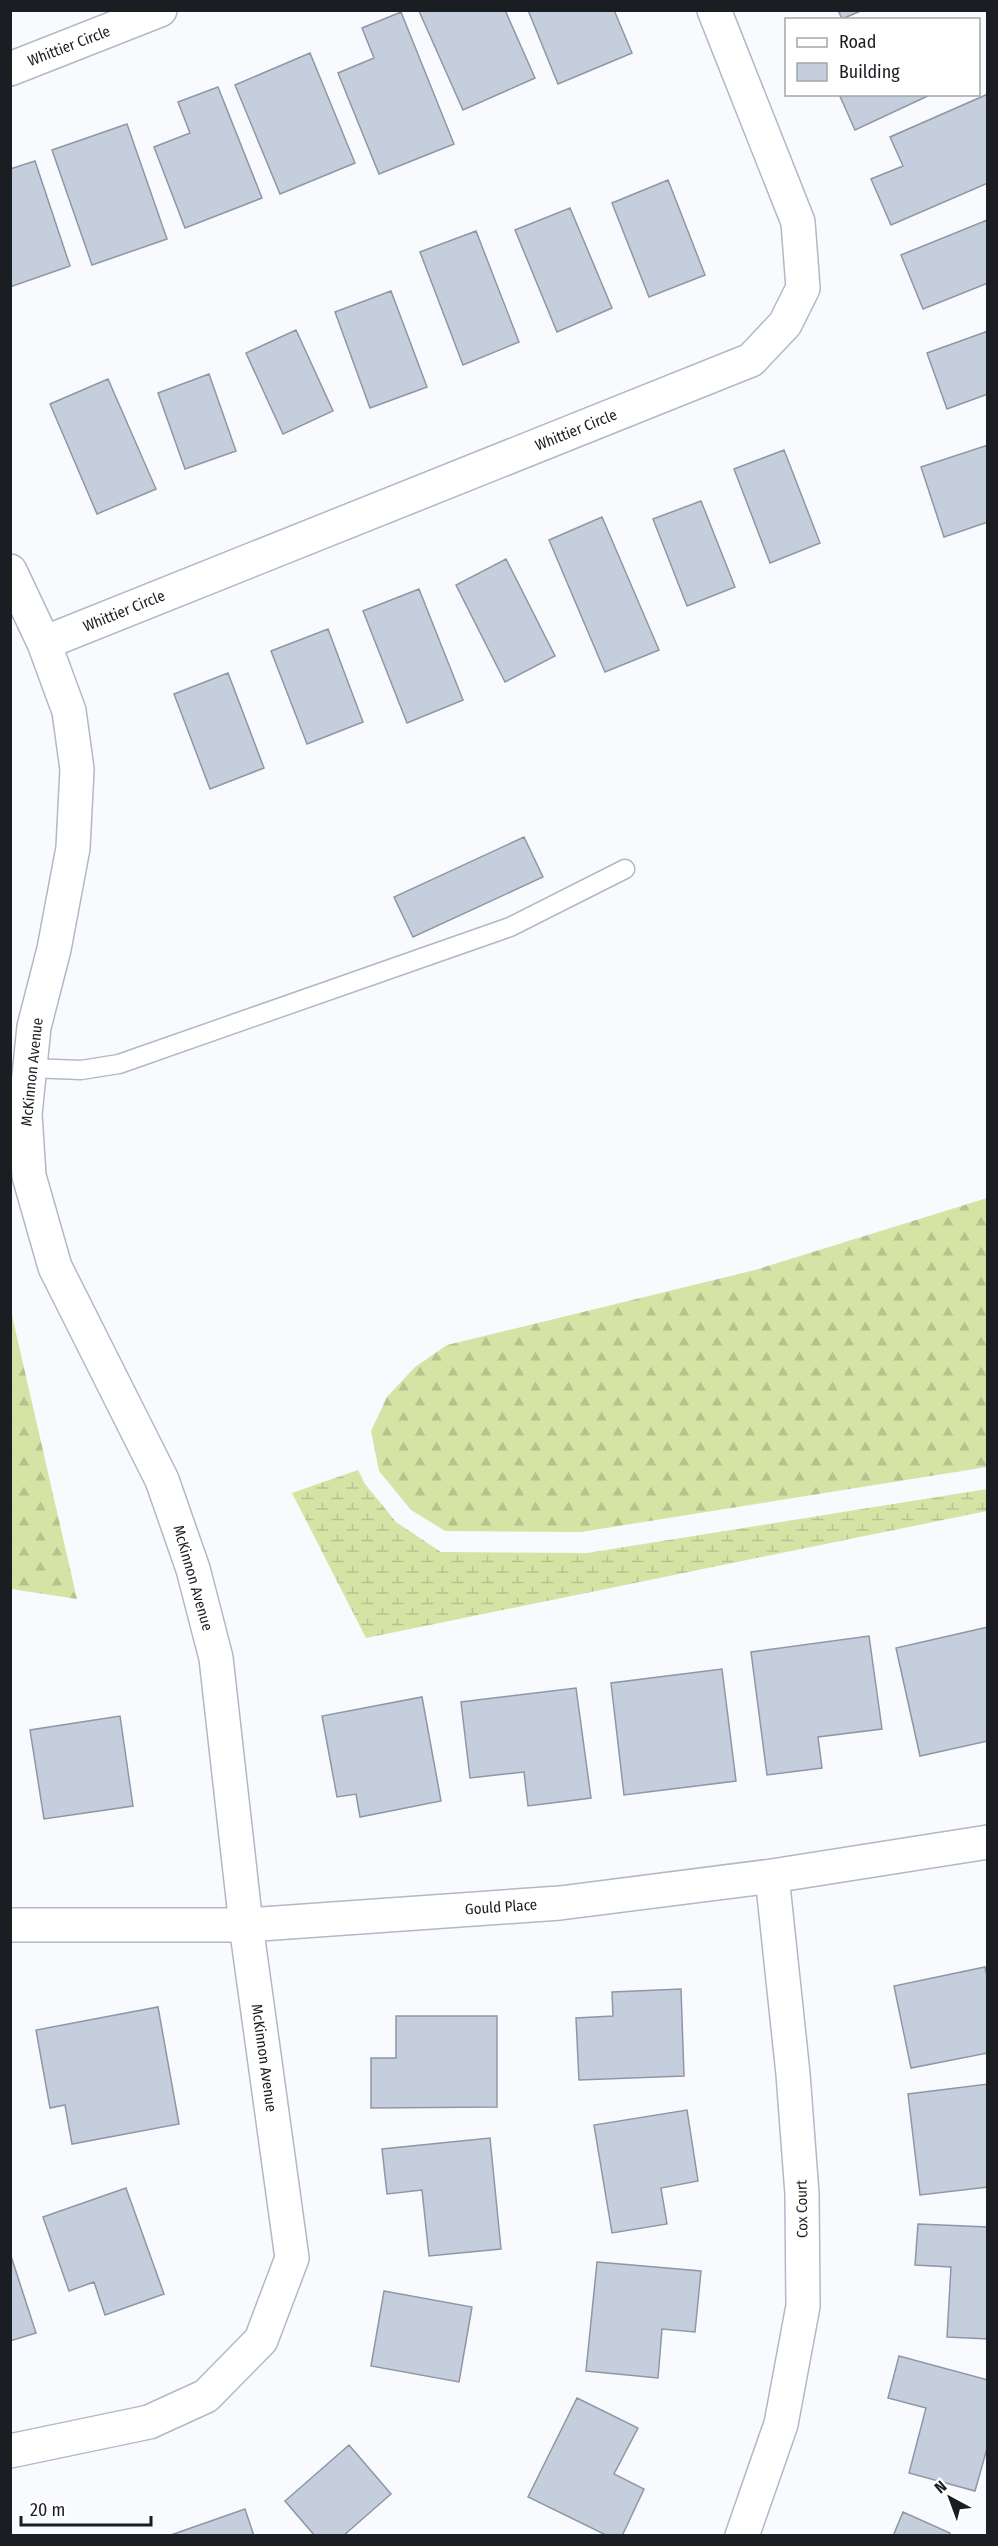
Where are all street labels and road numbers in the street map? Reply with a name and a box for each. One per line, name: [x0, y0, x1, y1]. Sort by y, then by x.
street label: Whittier Circle: [25, 22, 113, 70]
street label: Whittier Circle: [532, 405, 620, 455]
street label: Whittier Circle: [80, 586, 168, 636]
street label: McKinnon Avenue: [17, 1017, 47, 1127]
street label: McKinnon Avenue: [169, 1523, 217, 1633]
street label: Gould Place: [464, 1896, 538, 1918]
street label: McKinnon Avenue: [248, 2003, 280, 2113]
street label: Cox Court: [792, 2180, 812, 2238]

